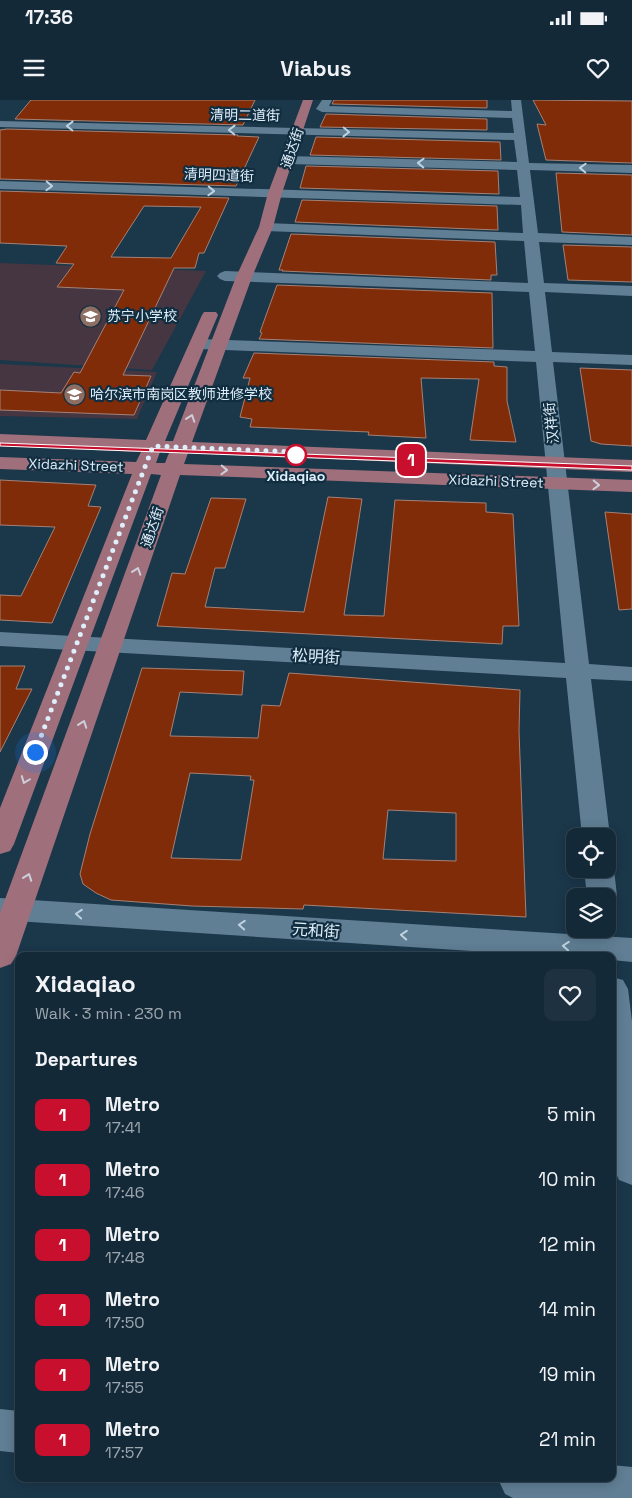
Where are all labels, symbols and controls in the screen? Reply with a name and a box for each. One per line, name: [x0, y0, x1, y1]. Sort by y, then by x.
text: 17:36: [25, 5, 73, 30]
icon: menu: [20, 54, 48, 82]
text: Viabus: [280, 54, 352, 82]
icon: heart: [584, 54, 612, 82]
street label: 清明二道街: [210, 105, 280, 125]
one-way arrow: [66, 120, 74, 131]
one-way arrow: [228, 124, 236, 135]
street label: 通达街: [277, 125, 307, 171]
one-way arrow: [342, 127, 350, 138]
one-way arrow: [417, 158, 425, 169]
one-way arrow: [579, 163, 587, 173]
street label: 清明四道街: [184, 165, 254, 185]
one-way arrow: [45, 181, 53, 192]
one-way arrow: [207, 186, 215, 197]
school or university icon: 苏宁小学校: [79, 304, 103, 328]
place label: 苏宁小学校: [107, 307, 177, 325]
school or university icon: 哈尔滨市南岗区教师进修学校: [62, 382, 86, 406]
place label: 哈尔滨市南岗区教师进修学校: [90, 385, 272, 403]
street label: 汉祥街: [540, 401, 562, 445]
one-way arrow: [185, 414, 195, 423]
marker: Xidaqiao: [285, 444, 307, 466]
line badge: 1: [395, 444, 427, 476]
text: 1: [407, 448, 415, 471]
street label: Xidazhi Street: [28, 454, 124, 476]
one-way arrow: [220, 465, 228, 475]
place label: Xidaqiao: [267, 467, 325, 485]
street label: Xidazhi Street: [448, 470, 544, 492]
one-way arrow: [592, 479, 600, 490]
street label: 通达街: [137, 504, 167, 550]
one-way arrow: [131, 567, 141, 576]
street label: 松明街: [291, 645, 340, 668]
one-way arrow: [77, 721, 87, 729]
your location: [23, 740, 48, 765]
one-way arrow: [21, 775, 31, 783]
map controls: [566, 828, 616, 938]
button: locate: [566, 828, 616, 878]
one-way arrow: [22, 874, 32, 882]
button: layers: [566, 888, 616, 938]
one-way arrow: [75, 909, 83, 920]
street label: 元和街: [291, 918, 341, 943]
one-way arrow: [237, 919, 245, 930]
one-way arrow: [399, 930, 407, 941]
one-way arrow: [562, 940, 570, 951]
text: Xidaqiao: [35, 968, 136, 999]
button: heart: [544, 969, 596, 1021]
text: Walk · 3 min · 230 m: [35, 1003, 182, 1024]
text: Departures: [35, 1047, 138, 1072]
text: Metro: [105, 1092, 160, 1117]
text: 5 min: [547, 1102, 596, 1127]
text: 1: [58, 1103, 67, 1126]
text: 17:41: [105, 1117, 141, 1138]
text: Metro: [105, 1157, 160, 1182]
text: 10 min: [538, 1167, 596, 1192]
text: 1: [58, 1168, 67, 1191]
text: 17:46: [105, 1182, 145, 1203]
text: Metro: [105, 1222, 160, 1247]
text: 12 min: [539, 1232, 596, 1257]
text: 1: [58, 1233, 67, 1256]
text: 17:48: [105, 1247, 145, 1268]
text: Metro: [105, 1287, 160, 1312]
text: 14 min: [539, 1297, 596, 1322]
text: 1: [58, 1298, 67, 1321]
text: 17:50: [105, 1312, 145, 1333]
text: Metro: [105, 1352, 160, 1377]
text: 19 min: [539, 1362, 596, 1387]
text: 1: [58, 1363, 67, 1386]
text: 17:55: [105, 1377, 144, 1398]
text: Metro: [105, 1417, 160, 1442]
text: 21 min: [539, 1427, 596, 1452]
text: 1: [58, 1428, 67, 1451]
text: 17:57: [105, 1442, 143, 1463]

